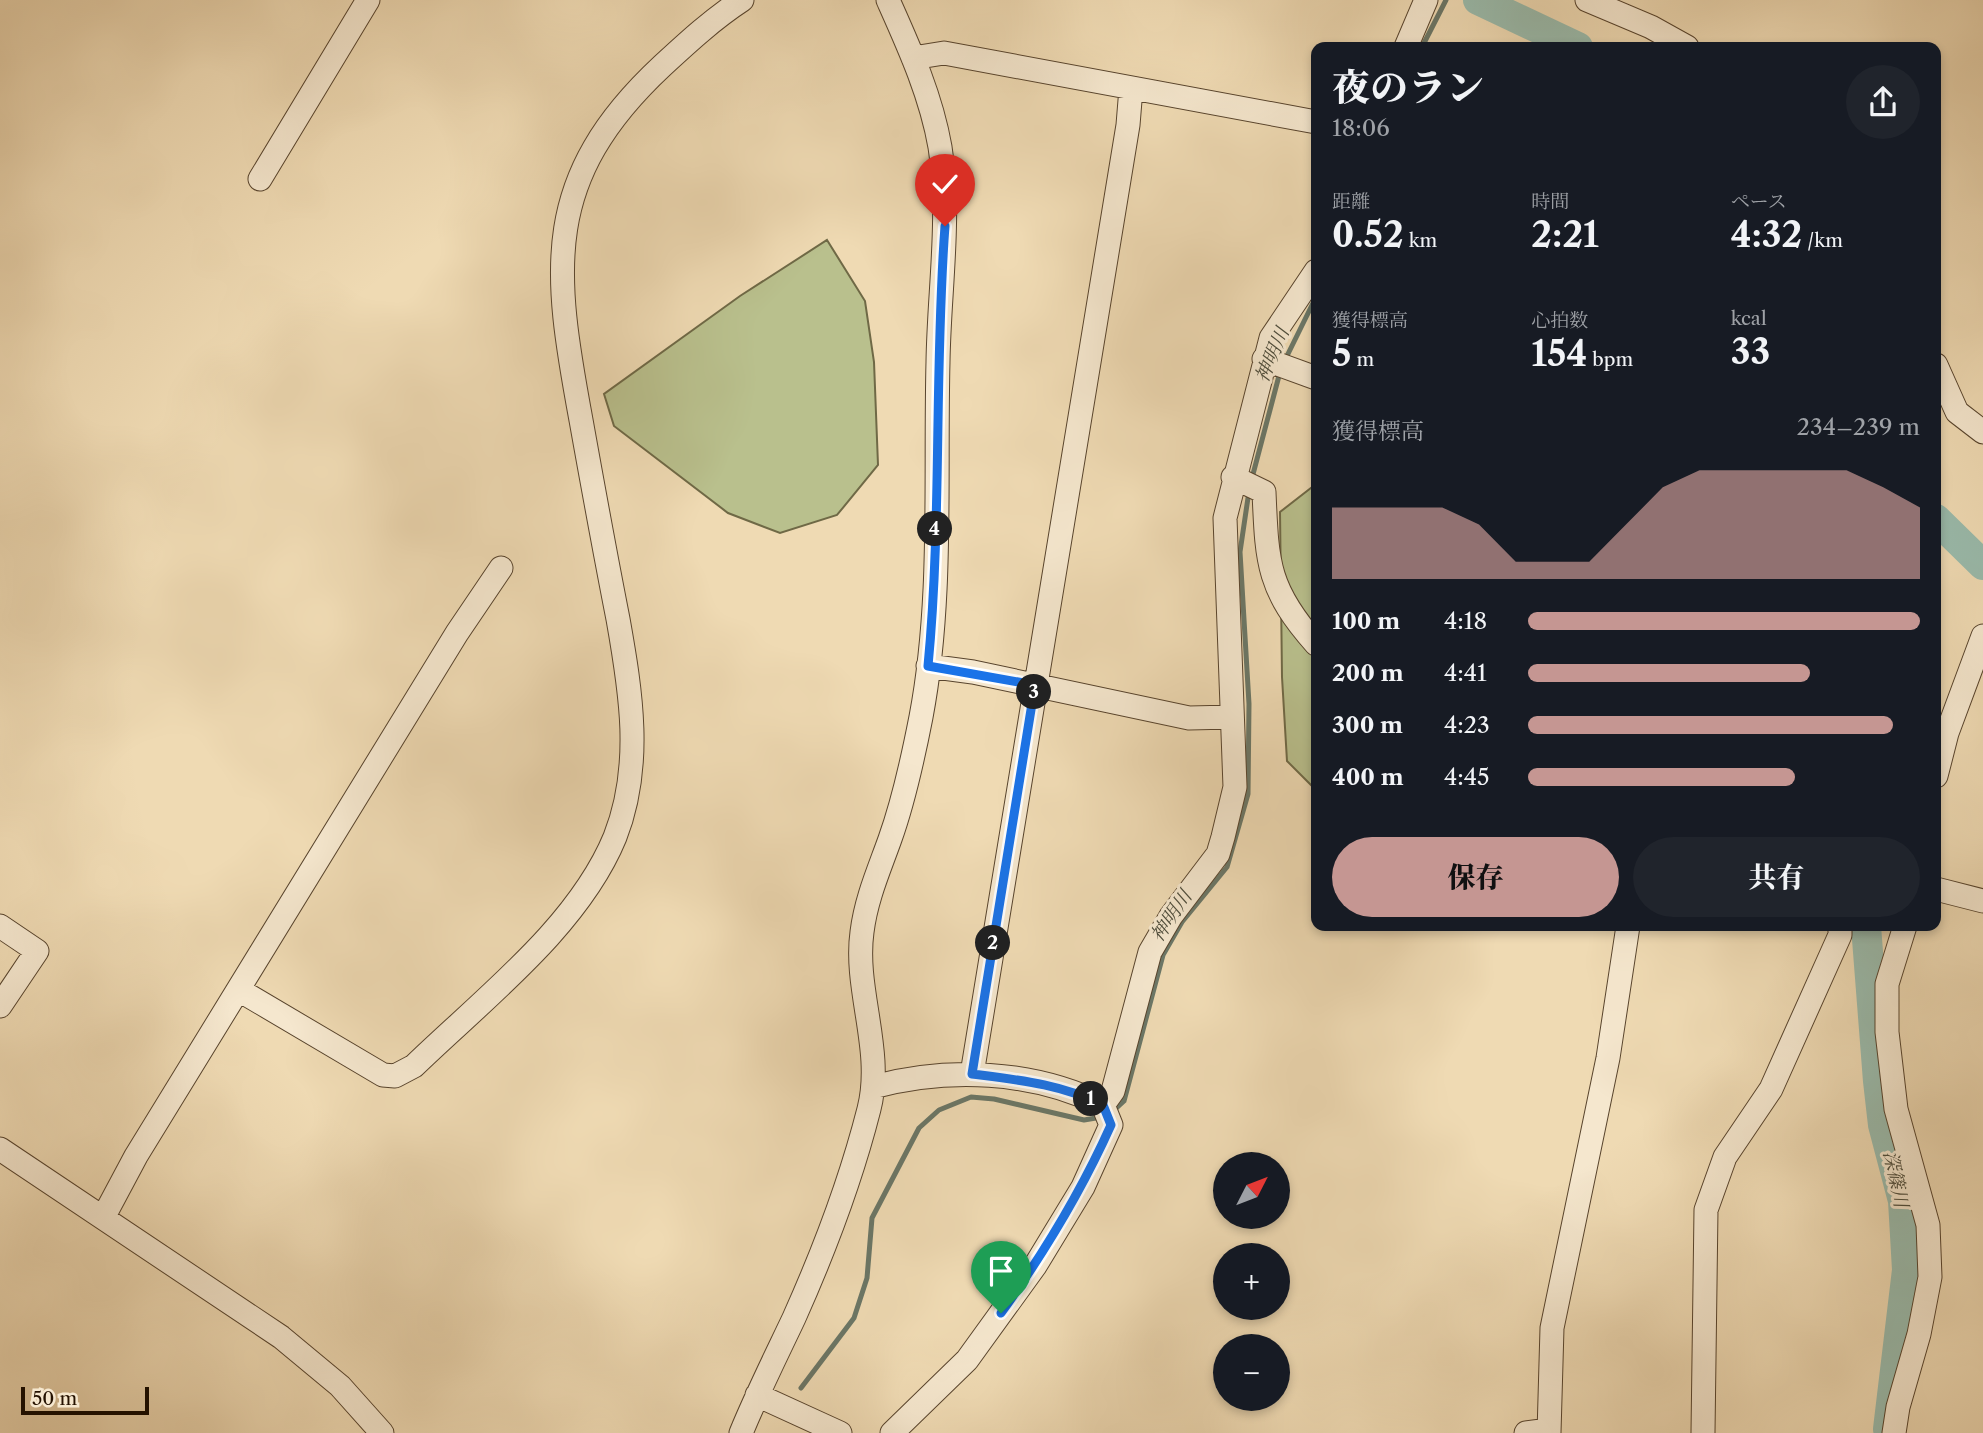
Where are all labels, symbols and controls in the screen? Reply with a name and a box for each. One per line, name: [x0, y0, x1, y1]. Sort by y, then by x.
text: 夜のラン: [1332, 64, 1484, 111]
button: share: [1846, 65, 1920, 139]
text: 18:06: [1332, 114, 1390, 142]
pin: [915, 154, 975, 226]
icon: check: [926, 165, 964, 203]
text: 距離: [1332, 190, 1370, 213]
text: 時間: [1531, 190, 1569, 213]
text: ペース: [1731, 190, 1787, 213]
text: 0.52: [1332, 213, 1404, 256]
text: 2:21: [1531, 213, 1599, 256]
text: 4:32: [1731, 213, 1802, 256]
text: km: [1404, 229, 1437, 252]
text: /km: [1802, 229, 1843, 252]
text: kcal: [1731, 307, 1767, 330]
text: 獲得標高: [1332, 309, 1408, 332]
text: 心拍数: [1531, 309, 1588, 332]
water label: 神明川: [1250, 322, 1295, 386]
text: 33: [1731, 330, 1770, 373]
text: 5: [1332, 332, 1351, 375]
text: 154: [1531, 332, 1587, 375]
text: m: [1351, 348, 1374, 371]
text: bpm: [1587, 348, 1633, 371]
text: 234–239 m: [1797, 413, 1920, 441]
text: 獲得標高: [1332, 417, 1424, 445]
pin: 4: [918, 512, 953, 546]
text: 4: [929, 517, 940, 540]
text: 100 m: [1332, 607, 1400, 635]
text: 4:18: [1444, 607, 1487, 635]
text: 200 m: [1332, 659, 1404, 687]
text: 4:41: [1444, 659, 1487, 687]
pin: 3: [1016, 674, 1052, 710]
text: 3: [1028, 680, 1039, 703]
text: 300 m: [1332, 711, 1403, 739]
text: 4:23: [1444, 711, 1490, 739]
text: 400 m: [1332, 763, 1404, 791]
text: 4:45: [1444, 763, 1490, 791]
button: 保存: [1332, 837, 1619, 917]
button: 共有: [1633, 837, 1920, 917]
water label: 神明川: [1146, 884, 1198, 946]
pin: 2: [976, 926, 1010, 960]
text: 2: [987, 931, 998, 954]
pin: 1: [1074, 1082, 1108, 1116]
text: 1: [1086, 1087, 1095, 1110]
water label: 深篠川: [1879, 1149, 1914, 1211]
north arrow: [1213, 1152, 1290, 1228]
map controls: [1213, 1152, 1290, 1411]
pin: [971, 1241, 1031, 1313]
button: +: [1213, 1243, 1290, 1320]
icon: arrive: [982, 1252, 1020, 1290]
button: −: [1213, 1334, 1290, 1411]
scale bar: [21, 1384, 149, 1416]
text: 50 m: [32, 1387, 77, 1410]

